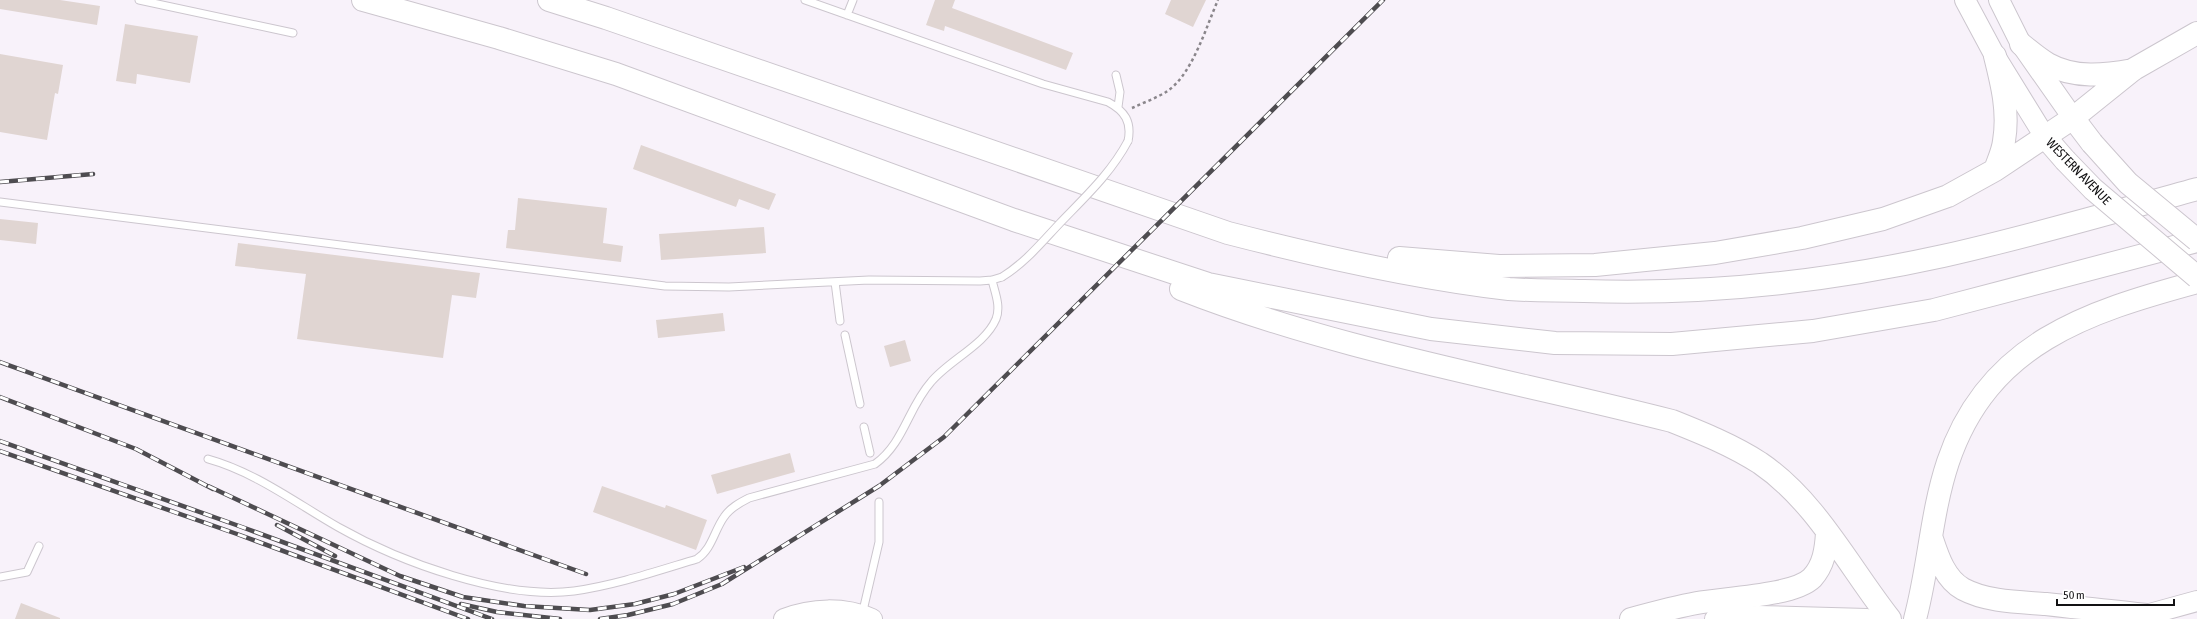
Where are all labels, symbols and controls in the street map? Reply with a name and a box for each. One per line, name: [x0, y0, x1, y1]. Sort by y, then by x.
street label: WESTERN AVENUE: [2043, 135, 2114, 208]
scale bar: [2057, 581, 2174, 607]
text: 50 m: [2063, 588, 2085, 602]

